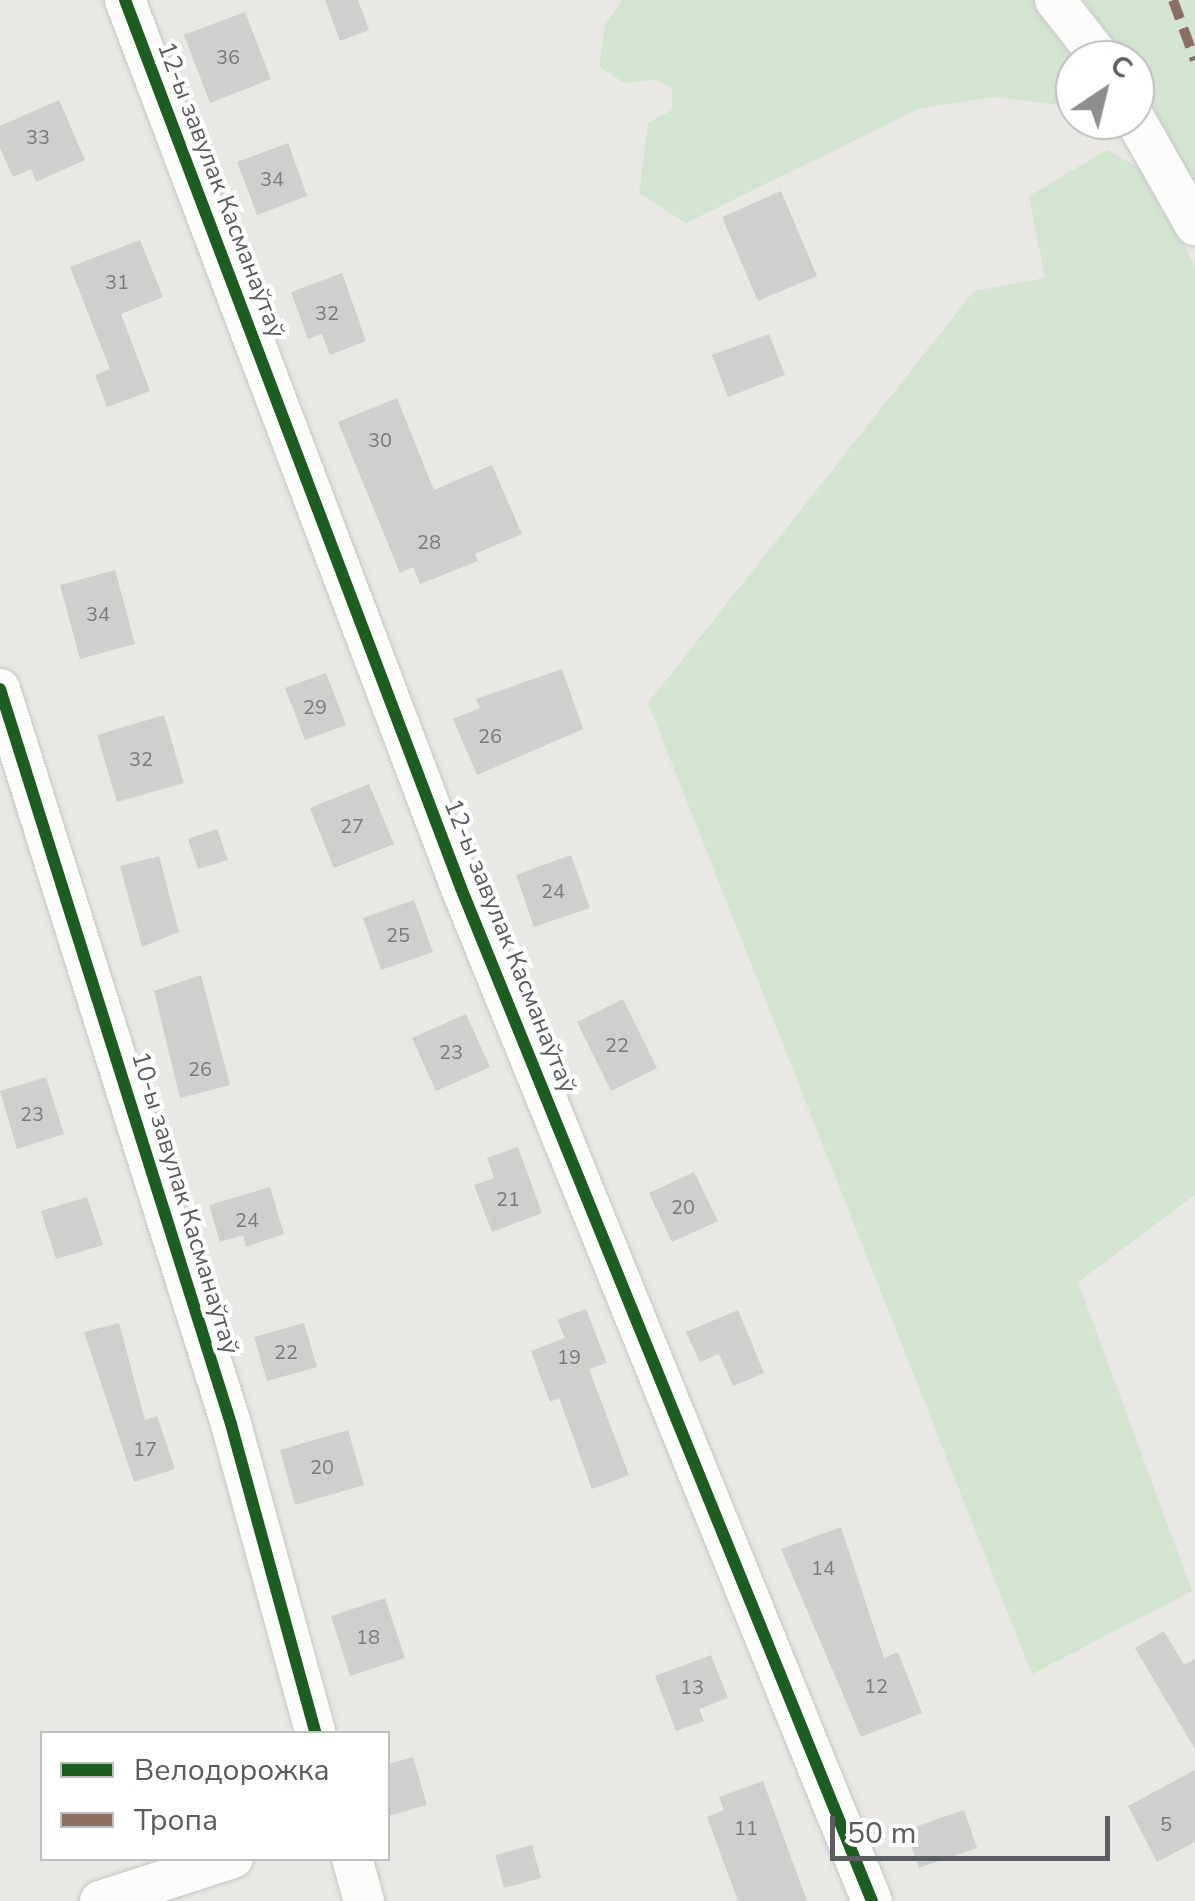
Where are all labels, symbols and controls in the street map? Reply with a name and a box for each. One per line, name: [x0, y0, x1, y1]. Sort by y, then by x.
street label: 12-ы завулак Касманаўтаў: [151, 38, 291, 342]
north arrow: [1055, 40, 1155, 140]
house number: 36: [216, 45, 240, 69]
text: С: [1102, 46, 1140, 88]
house number: 33: [26, 125, 50, 149]
house number: 34: [260, 167, 284, 191]
house number: 31: [105, 270, 129, 294]
house number: 32: [315, 301, 339, 325]
house number: 30: [368, 428, 392, 452]
house number: 28: [417, 530, 441, 554]
house number: 34: [86, 602, 110, 626]
house number: 29: [303, 695, 327, 719]
house number: 26: [478, 724, 502, 748]
house number: 32: [129, 747, 153, 771]
street label: 12-ы завулак Касманаўтаў: [437, 794, 583, 1098]
house number: 27: [340, 814, 364, 838]
house number: 24: [541, 879, 565, 903]
house number: 25: [386, 923, 410, 947]
house number: 22: [605, 1033, 629, 1057]
house number: 23: [439, 1040, 463, 1064]
street label: 10-ы завулак Касманаўтаў: [125, 1048, 245, 1358]
house number: 26: [188, 1057, 212, 1081]
house number: 23: [20, 1102, 44, 1126]
house number: 21: [496, 1187, 520, 1211]
house number: 20: [671, 1195, 695, 1219]
house number: 24: [235, 1208, 259, 1232]
house number: 22: [274, 1340, 298, 1364]
house number: 19: [557, 1345, 581, 1369]
house number: 17: [133, 1437, 157, 1461]
house number: 20: [310, 1455, 334, 1479]
house number: 14: [811, 1556, 835, 1580]
house number: 18: [356, 1625, 380, 1649]
house number: 12: [864, 1674, 888, 1698]
house number: 13: [680, 1675, 704, 1699]
legend: [40, 1731, 390, 1861]
text: Велодорожка: [134, 1750, 330, 1791]
scale bar: [835, 1796, 1115, 1858]
text: Тропа: [134, 1800, 218, 1841]
house number: 5: [1160, 1812, 1172, 1836]
text: 50 m: [847, 1813, 916, 1854]
house number: 11: [734, 1816, 758, 1840]

